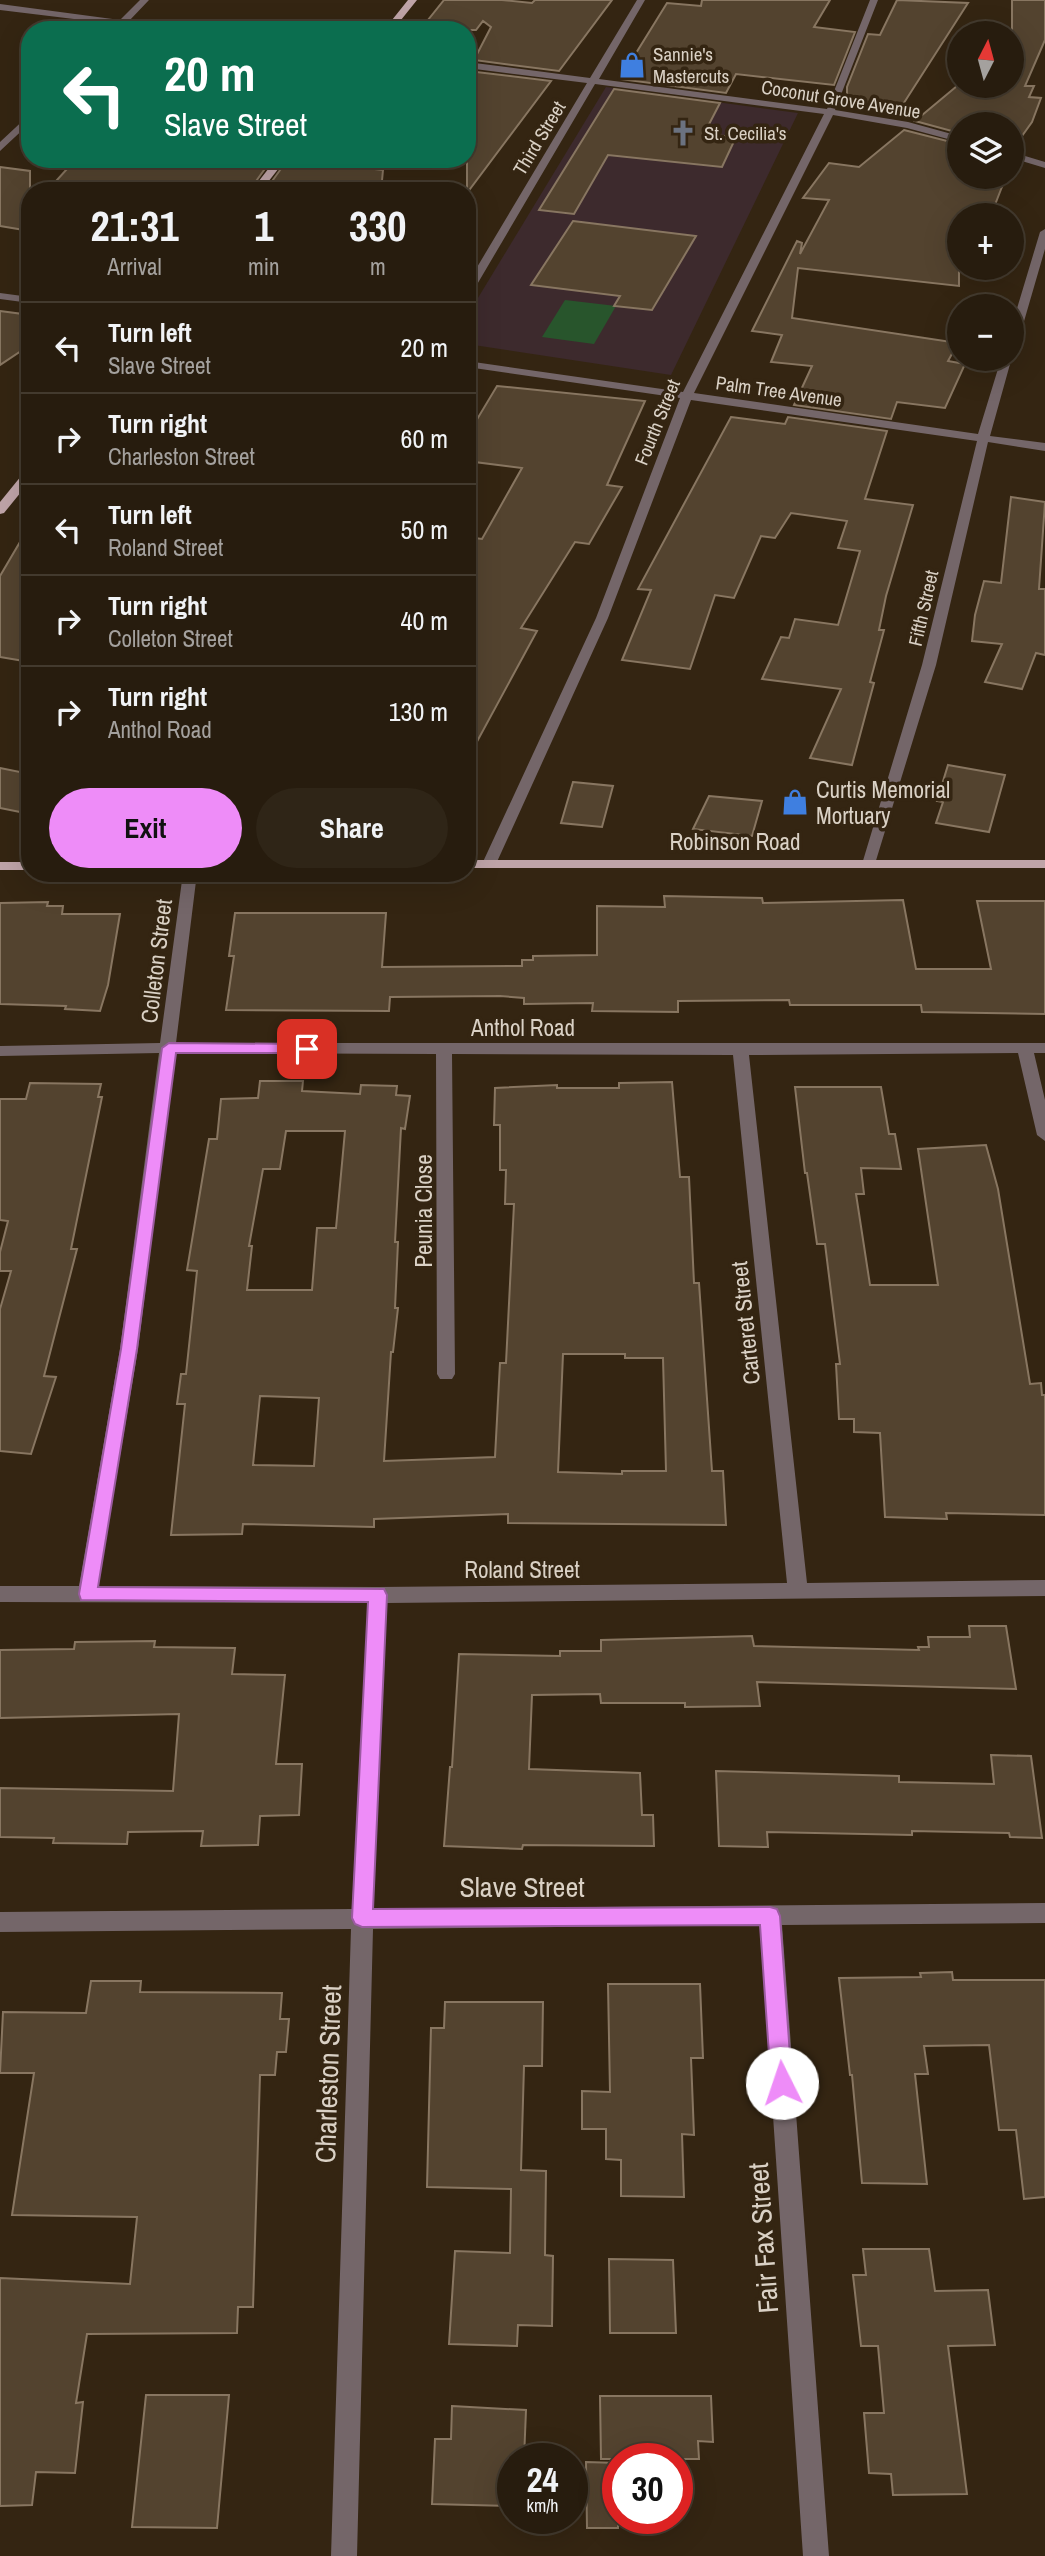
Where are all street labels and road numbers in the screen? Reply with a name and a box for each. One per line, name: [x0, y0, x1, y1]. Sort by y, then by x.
street label: Coconut Grove Avenue: [760, 74, 922, 124]
street label: Third Street: [507, 95, 572, 180]
street label: Palm Tree Avenue: [714, 369, 844, 413]
street label: Fourth Street: [628, 375, 686, 469]
street label: Fifth Street: [902, 567, 944, 648]
street label: Robinson Road: [669, 826, 801, 857]
street label: Colleton Street: [133, 897, 179, 1025]
street label: Anthol Road: [470, 1012, 575, 1043]
street label: Peunia Close: [408, 1154, 439, 1268]
street label: Carteret Street: [723, 1260, 767, 1386]
street label: Roland Street: [464, 1554, 580, 1585]
street label: Slave Street: [459, 1868, 585, 1906]
street label: Charleston Street: [306, 1984, 350, 2164]
street label: Fair Fax Street: [739, 2161, 787, 2315]

